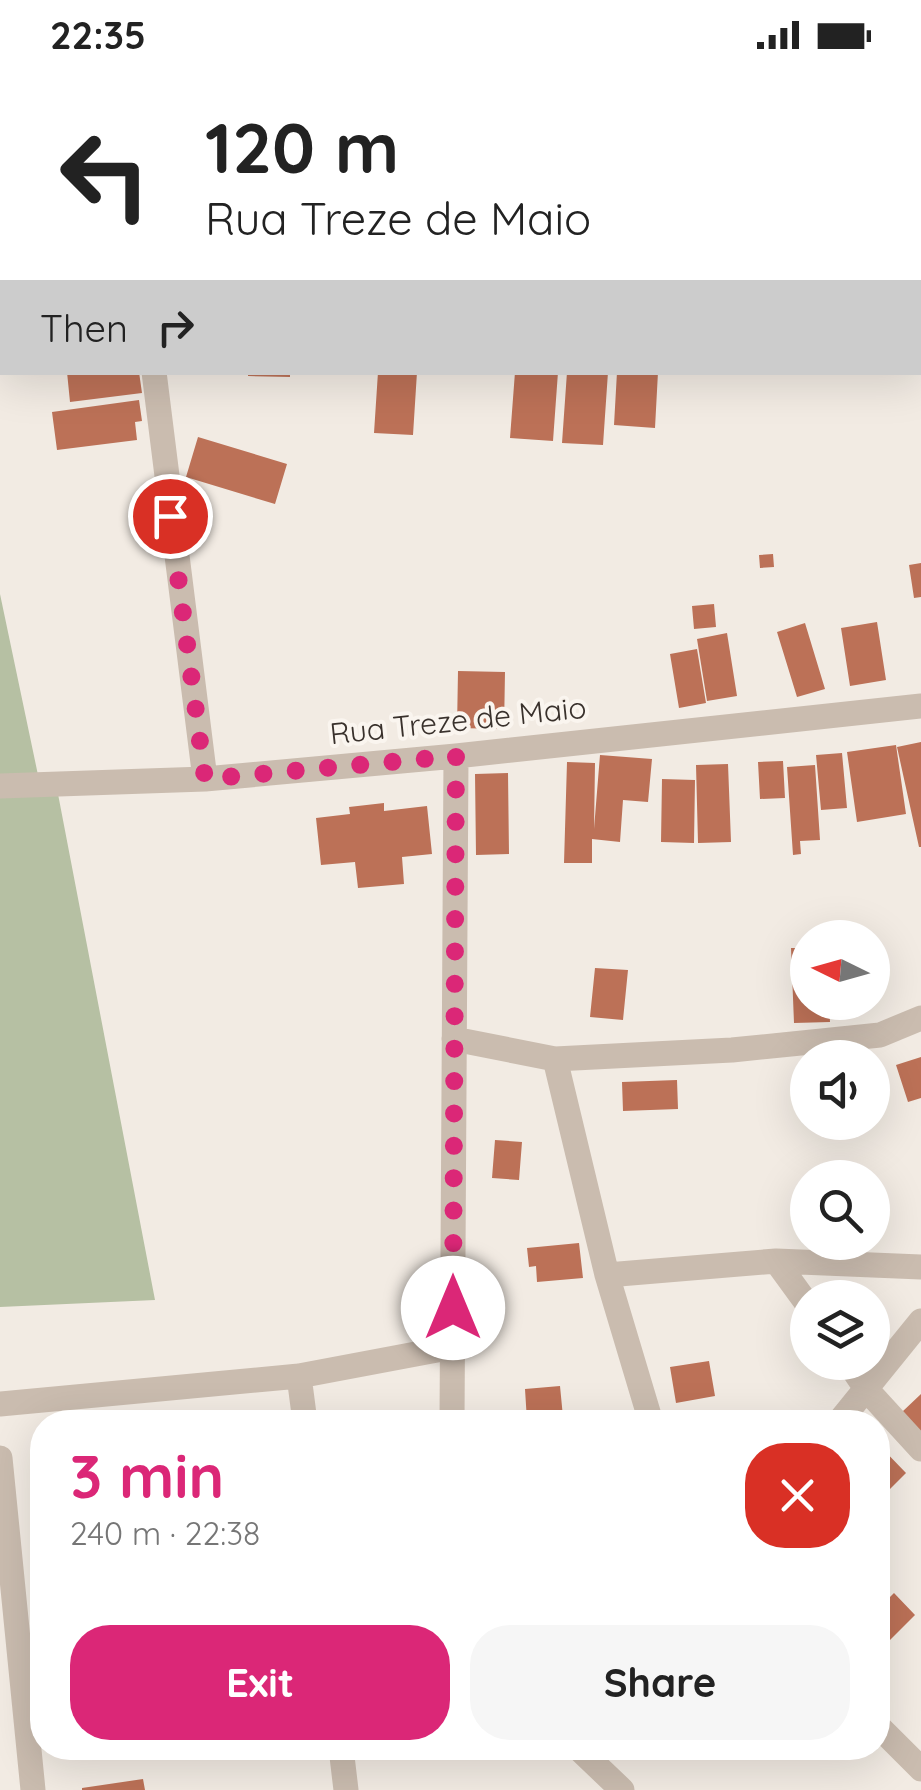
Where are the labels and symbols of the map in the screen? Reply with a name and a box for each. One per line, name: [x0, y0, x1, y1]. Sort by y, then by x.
pin: [128, 474, 213, 559]
street label: Rua Treze de Maio: [328, 688, 588, 752]
north arrow: [790, 920, 890, 1020]
position arrow: [401, 1256, 505, 1360]

